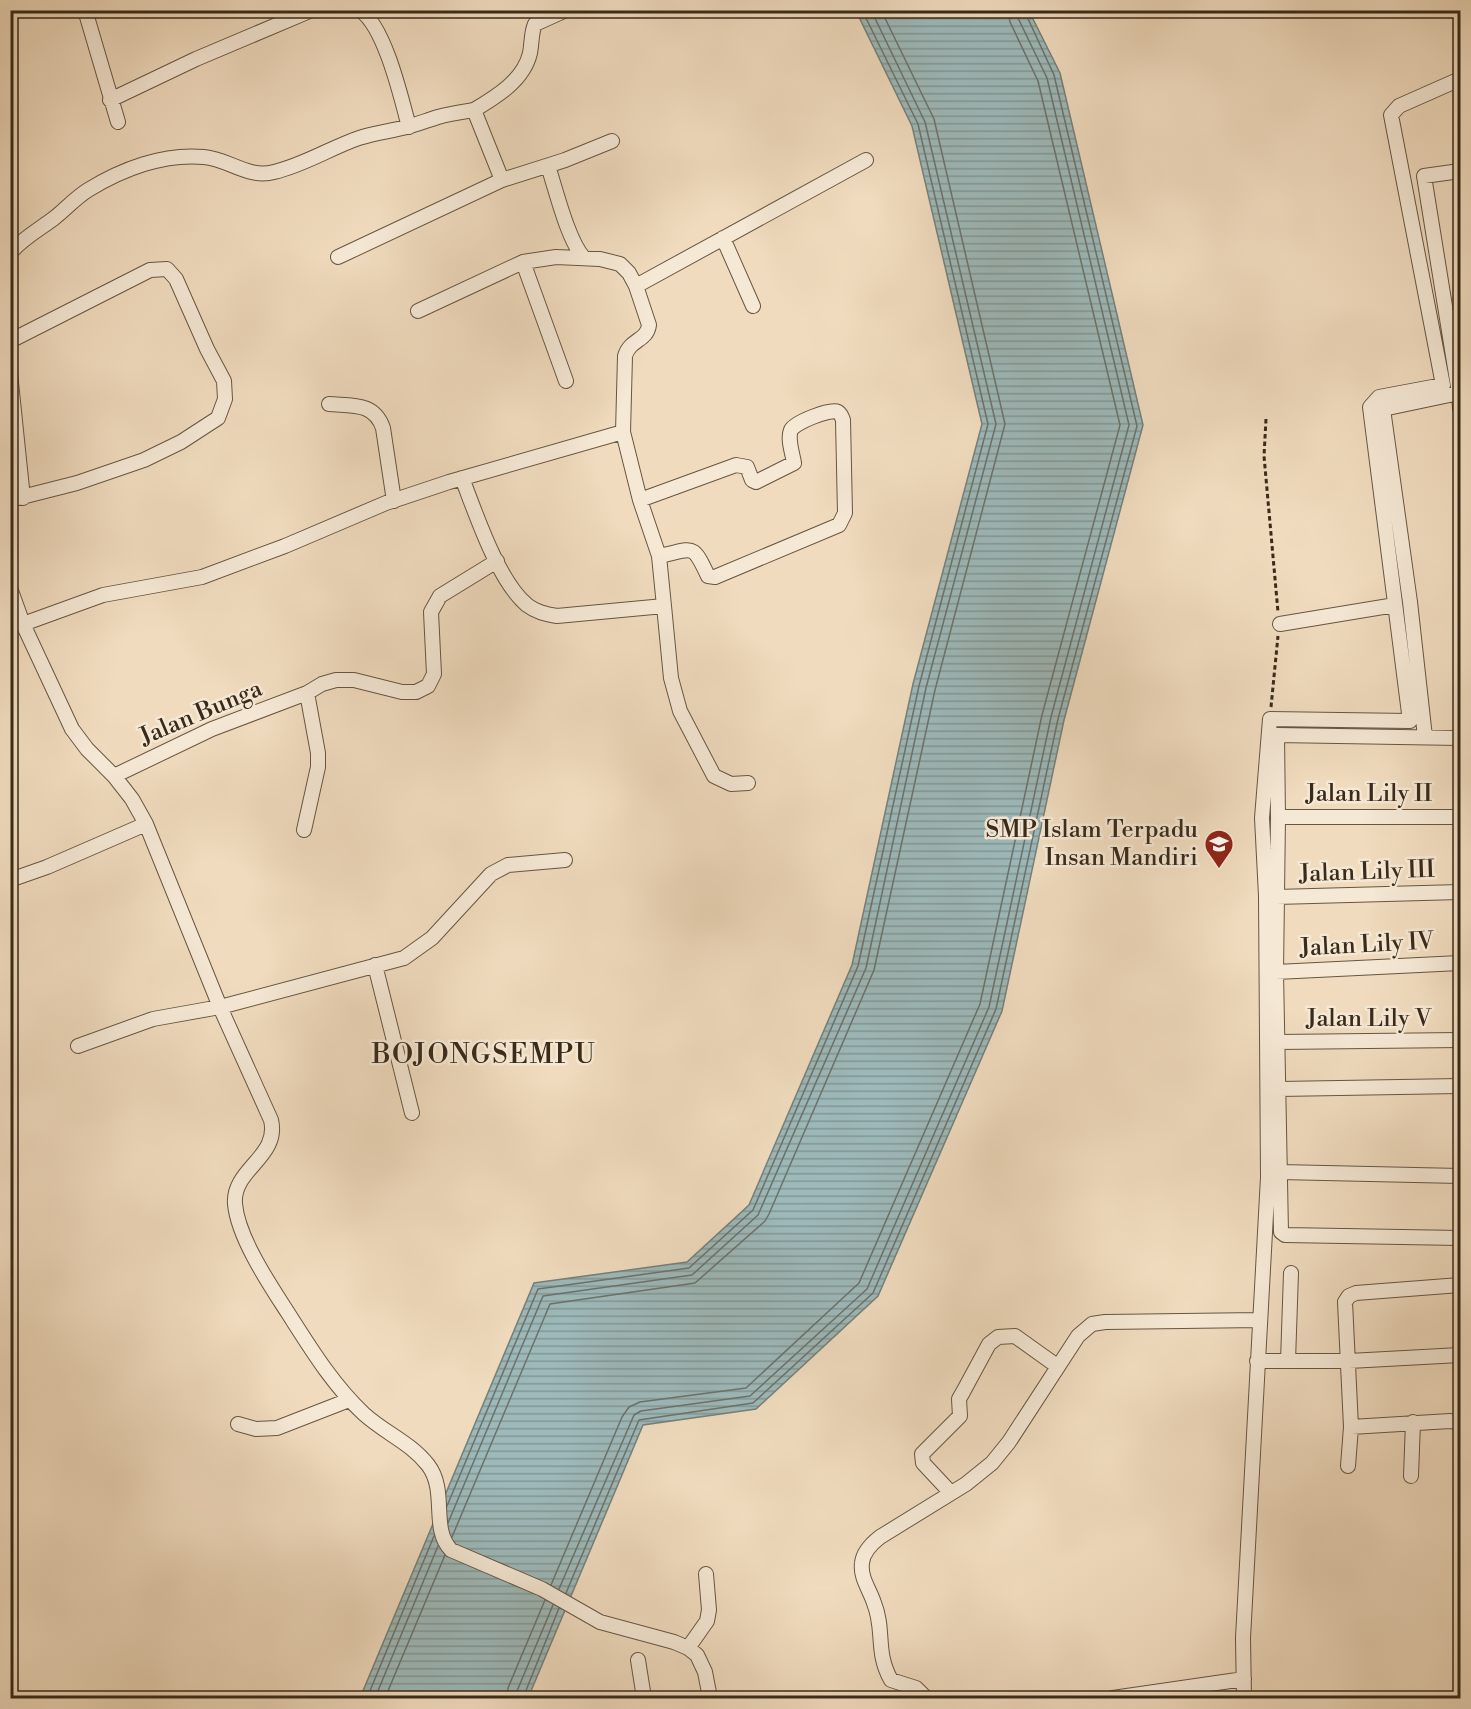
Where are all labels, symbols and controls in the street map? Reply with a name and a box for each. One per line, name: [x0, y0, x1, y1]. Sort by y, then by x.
street label: Jalan Bunga: [134, 673, 268, 753]
street label: Jalan Lily II: [1305, 779, 1432, 809]
place label: SMP Islam Terpadu Insan Mandiri: [986, 815, 1198, 873]
school or university icon: SMP Islam Terpadu Insan Mandiri: [1203, 828, 1235, 870]
street label: Jalan Lily III: [1298, 855, 1435, 889]
street label: Jalan Lily IV: [1298, 926, 1436, 964]
street label: Jalan Lily V: [1305, 1004, 1433, 1034]
district label: BOJONGSEMPU: [371, 1038, 596, 1072]

